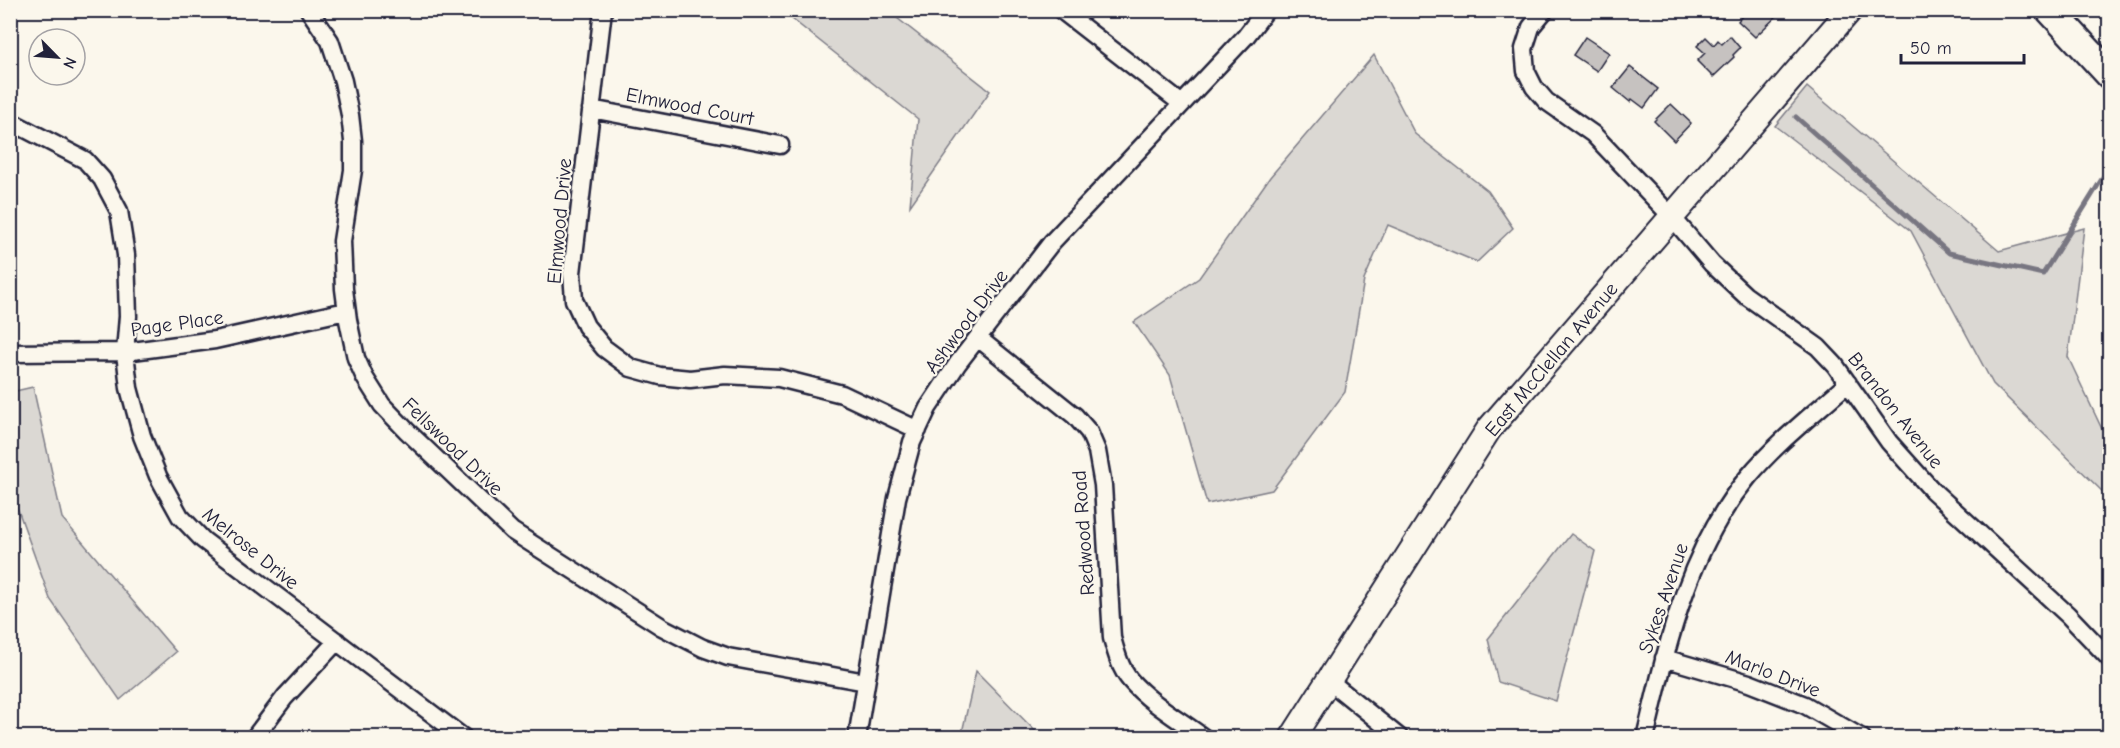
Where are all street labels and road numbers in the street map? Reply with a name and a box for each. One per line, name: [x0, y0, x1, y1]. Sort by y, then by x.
street label: Elmwood Court: [624, 83, 757, 130]
street label: Elmwood Drive: [543, 157, 576, 285]
street label: Ashwood Drive: [920, 265, 1013, 378]
street label: East McClellan Avenue: [1480, 278, 1623, 441]
street label: Page Place: [129, 306, 225, 341]
street label: Brandon Avenue: [1843, 348, 1948, 473]
street label: Fellswood Drive: [398, 393, 508, 500]
street label: Redwood Road: [1068, 470, 1099, 596]
street label: Melrose Drive: [198, 503, 303, 594]
street label: Sykes Avenue: [1634, 540, 1693, 656]
street label: Marlo Drive: [1722, 645, 1823, 702]

